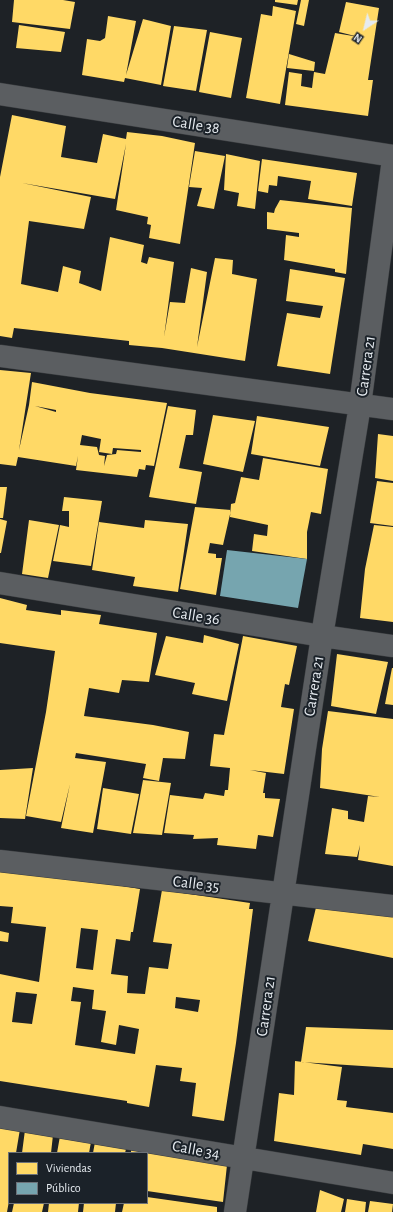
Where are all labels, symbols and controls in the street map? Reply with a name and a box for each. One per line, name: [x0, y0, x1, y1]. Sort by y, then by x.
north arrow: [345, 8, 385, 48]
text: N: [352, 32, 364, 45]
street label: Calle 38: [171, 112, 221, 138]
street label: Carrera 21: [352, 334, 380, 398]
street label: Calle 36: [171, 603, 221, 629]
street label: Carrera 21: [300, 654, 328, 718]
street label: Calle 35: [172, 872, 220, 896]
street label: Carrera 21: [252, 974, 280, 1038]
street label: Calle 34: [171, 1136, 221, 1164]
legend: [8, 1152, 148, 1204]
text: Viviendas: [46, 1162, 92, 1174]
text: Público: [46, 1182, 81, 1194]

